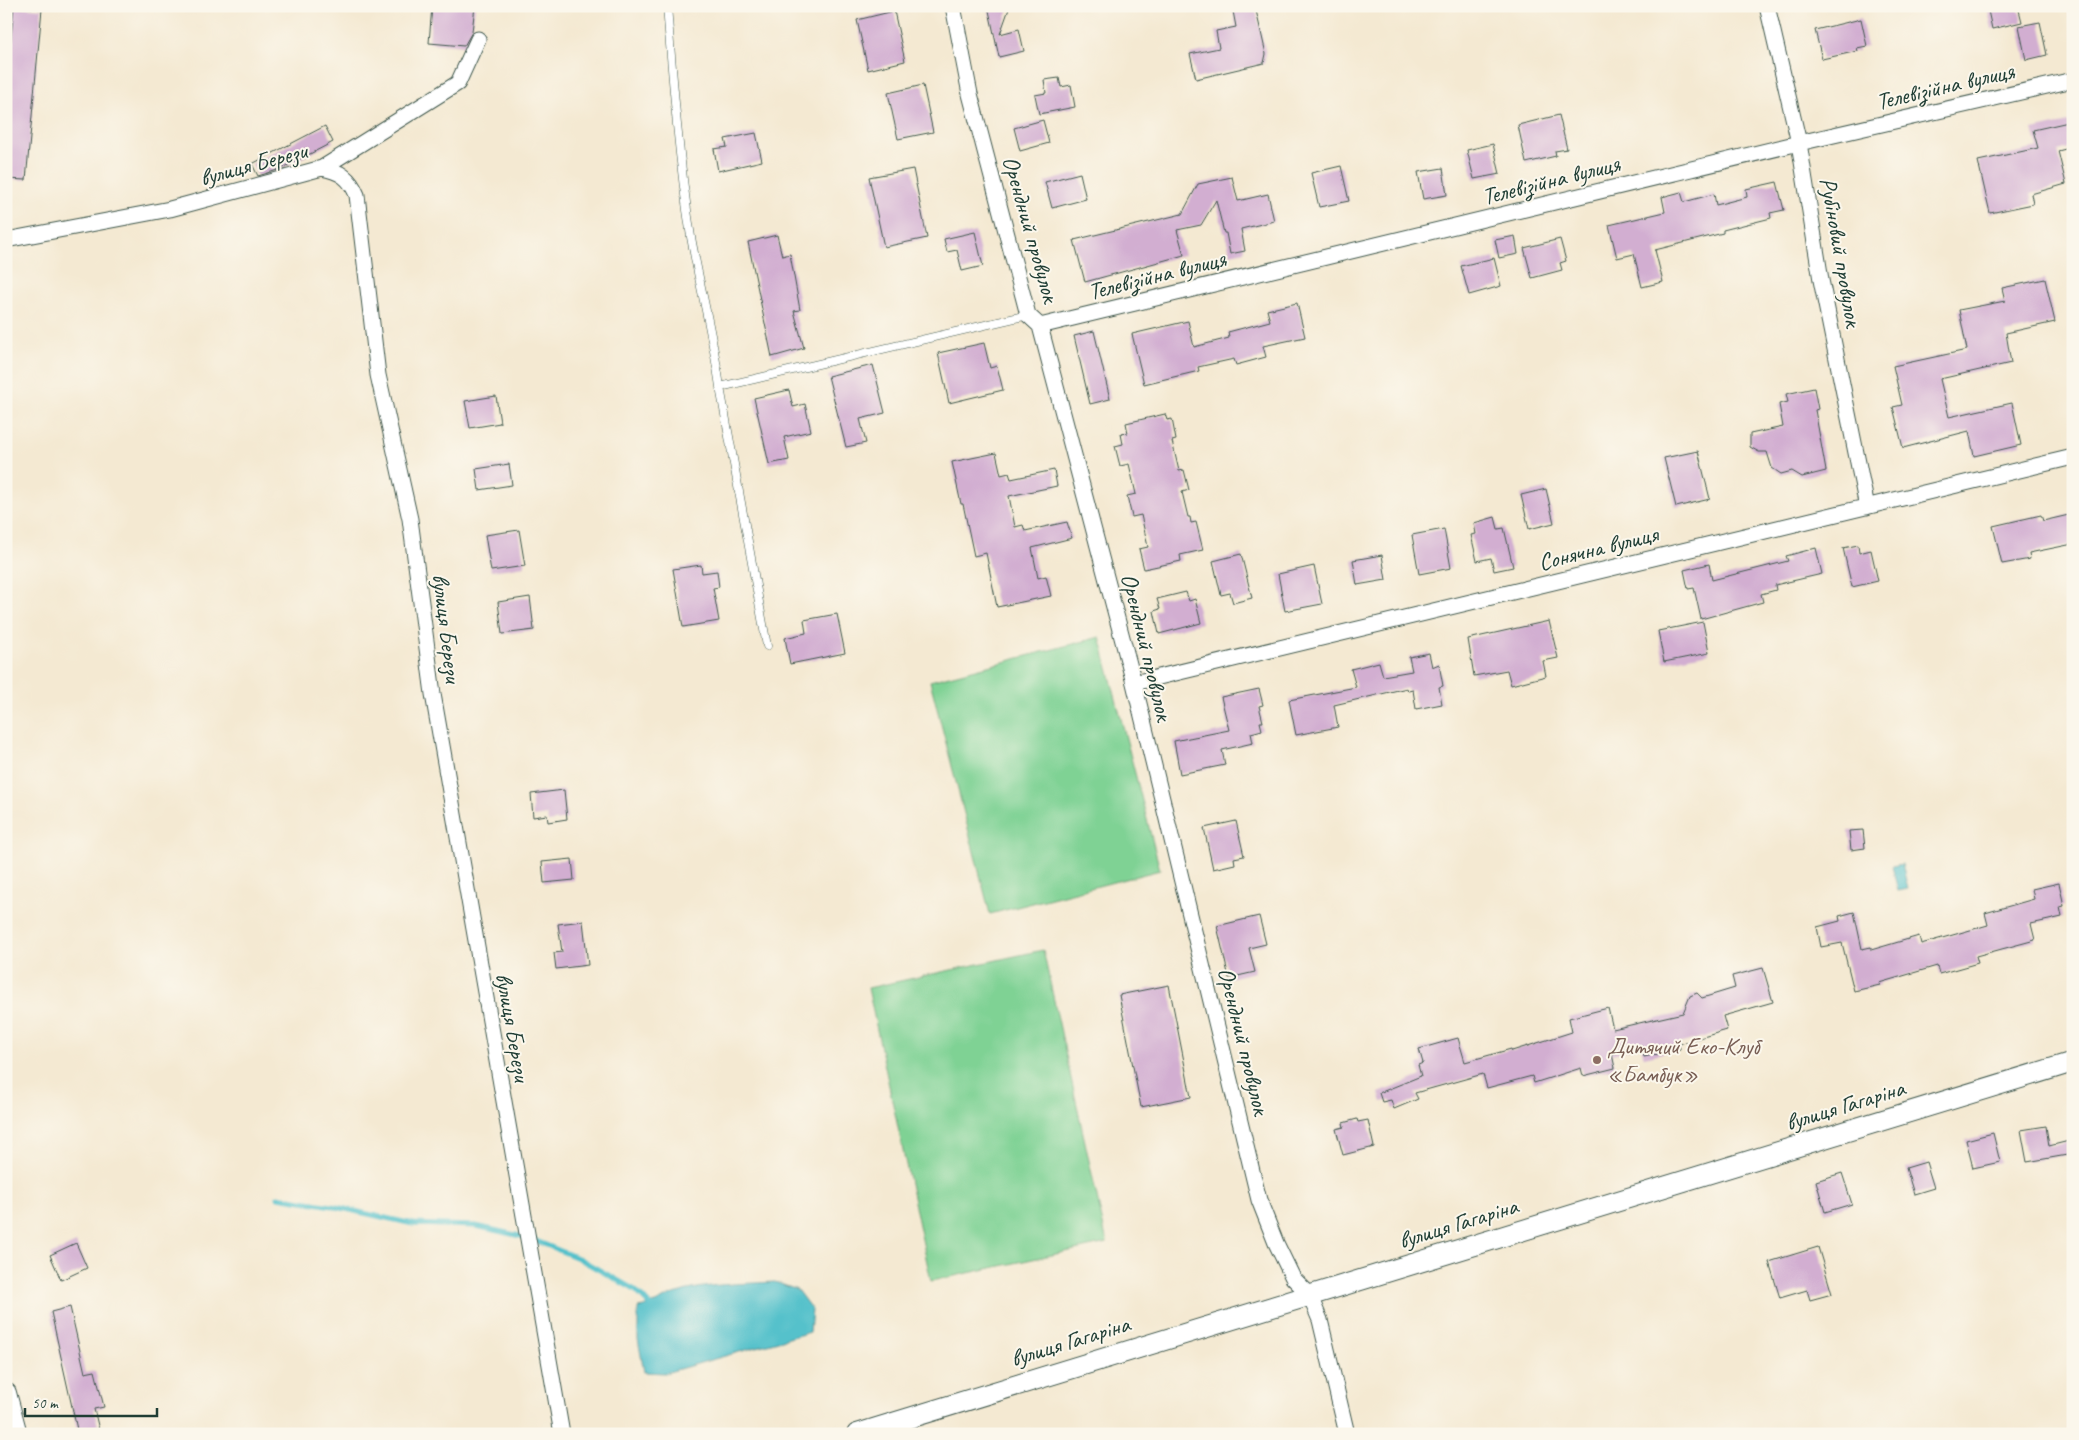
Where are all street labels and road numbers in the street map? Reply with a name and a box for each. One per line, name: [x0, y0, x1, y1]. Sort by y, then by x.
street label: Телевізійна вулиця: [1873, 55, 2018, 117]
street label: вулиця Берези: [196, 135, 312, 193]
street label: Телевізійна вулиця: [1479, 148, 1624, 213]
street label: Орендний провулок: [996, 152, 1067, 308]
street label: Рубіновий провулок: [1813, 175, 1869, 331]
street label: Телевізійна вулиця: [1085, 243, 1230, 308]
street label: Сонячна вулиця: [1535, 518, 1663, 577]
street label: Орендний провулок: [1114, 570, 1180, 726]
street label: вулиця Берези: [425, 572, 469, 687]
street label: Орендний провулок: [1211, 964, 1277, 1120]
street label: вулиця Берези: [489, 970, 538, 1086]
street label: вулиця Гагаріна: [1782, 1072, 1910, 1137]
street label: вулиця Гагаріна: [1395, 1190, 1523, 1255]
street label: вулиця Гагаріна: [1007, 1308, 1135, 1373]

